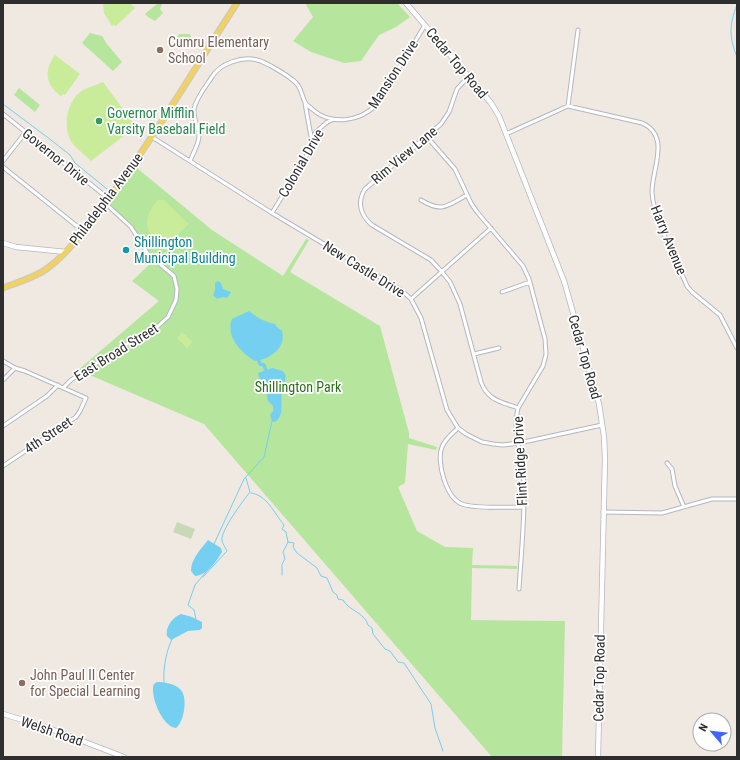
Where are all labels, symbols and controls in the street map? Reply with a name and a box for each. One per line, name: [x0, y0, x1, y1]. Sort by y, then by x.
street label: Cedar Top Road: [423, 24, 491, 102]
place label: Cumru Elementary School: [168, 34, 269, 66]
street label: Mansion Drive: [365, 36, 421, 111]
marker: Cumru Elementary School: [155, 45, 165, 55]
place label: Governor Mifflin Varsity Baseball Field: [107, 105, 226, 137]
marker: Governor Mifflin Varsity Baseball Field: [94, 116, 104, 126]
street label: Rim View Lane: [368, 123, 441, 187]
street label: Governor Drive: [19, 125, 93, 189]
street label: Colonial Drive: [275, 126, 327, 200]
street label: Philadelphia Avenue: [66, 149, 146, 248]
street label: Harry Avenue: [648, 203, 690, 277]
place label: Shillington Municipal Building: [134, 234, 236, 266]
street label: New Castle Drive: [320, 237, 408, 301]
marker: Shillington Municipal Building: [121, 245, 131, 255]
street label: Cedar Top Road: [565, 313, 605, 401]
street label: East Broad Street: [71, 320, 161, 384]
park label: Shillington Park: [255, 379, 342, 395]
street label: 4th Street: [21, 413, 75, 457]
street label: Flint Ridge Drive: [510, 415, 530, 506]
street label: Cedar Top Road: [590, 634, 608, 722]
place label: John Paul II Center for Special Learning: [30, 667, 140, 699]
marker: John Paul II Center for Special Learning: [17, 678, 27, 688]
north arrow: [692, 712, 732, 752]
street label: Welsh Road: [19, 713, 85, 749]
text: N: [696, 721, 711, 734]

